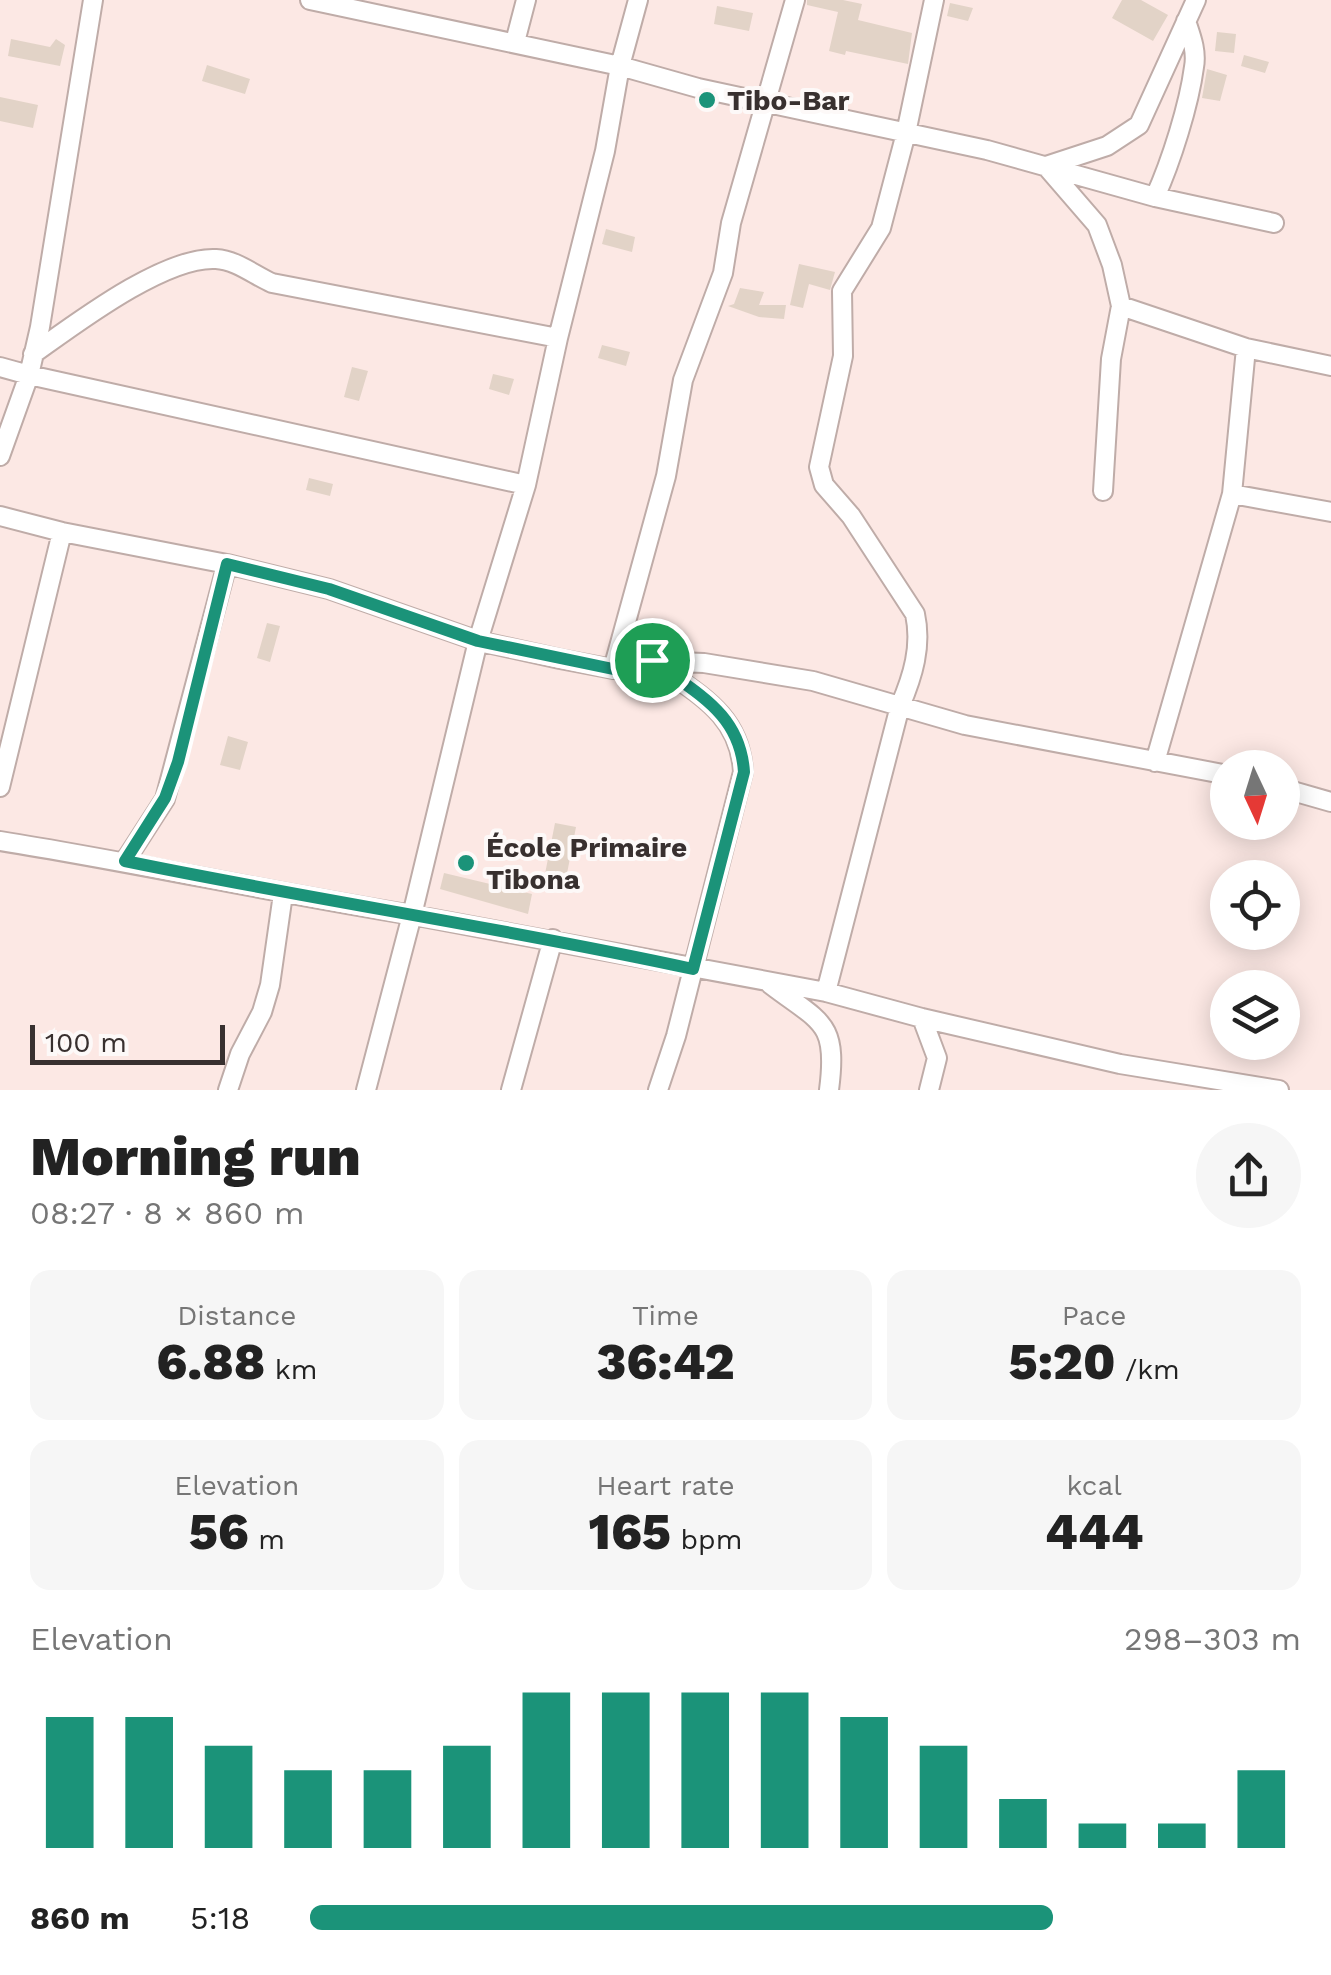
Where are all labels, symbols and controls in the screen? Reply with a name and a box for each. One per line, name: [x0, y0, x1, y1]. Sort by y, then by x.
place label: Tibo-Bar: [727, 84, 850, 117]
marker: Tibo-Bar: [696, 89, 718, 111]
pin: [610, 618, 695, 703]
icon: arrive: [625, 633, 680, 688]
north arrow: [1210, 750, 1300, 840]
map controls: [1210, 750, 1300, 1060]
place label: École Primaire Tibona: [486, 831, 687, 896]
marker: École Primaire Tibona: [455, 852, 477, 874]
button: locate: [1210, 860, 1300, 950]
button: layers: [1210, 970, 1300, 1060]
scale bar: [30, 1020, 225, 1064]
text: 100 m: [45, 1026, 127, 1059]
button: share: [1196, 1123, 1301, 1228]
text: Morning run: [30, 1124, 361, 1188]
text: 08:27 · 8 × 860 m: [30, 1194, 305, 1232]
text: Distance: [177, 1299, 296, 1332]
text: Time: [632, 1299, 699, 1332]
text: Pace: [1062, 1299, 1127, 1332]
text: 6.88: [156, 1332, 265, 1391]
text: 36:42: [596, 1332, 735, 1391]
text: 5:20: [1009, 1332, 1115, 1391]
text: km: [265, 1353, 317, 1386]
text: /km: [1115, 1353, 1180, 1386]
text: Elevation: [174, 1469, 299, 1502]
text: Heart rate: [596, 1469, 735, 1502]
text: kcal: [1066, 1469, 1122, 1502]
text: 56: [189, 1502, 249, 1561]
text: 165: [589, 1502, 671, 1561]
text: 444: [1045, 1502, 1144, 1561]
text: m: [249, 1523, 285, 1556]
text: bpm: [671, 1523, 742, 1556]
text: Elevation: [30, 1620, 173, 1658]
text: 298–303 m: [1124, 1620, 1301, 1658]
text: 860 m: [30, 1899, 130, 1937]
text: 5:18: [190, 1899, 250, 1937]

